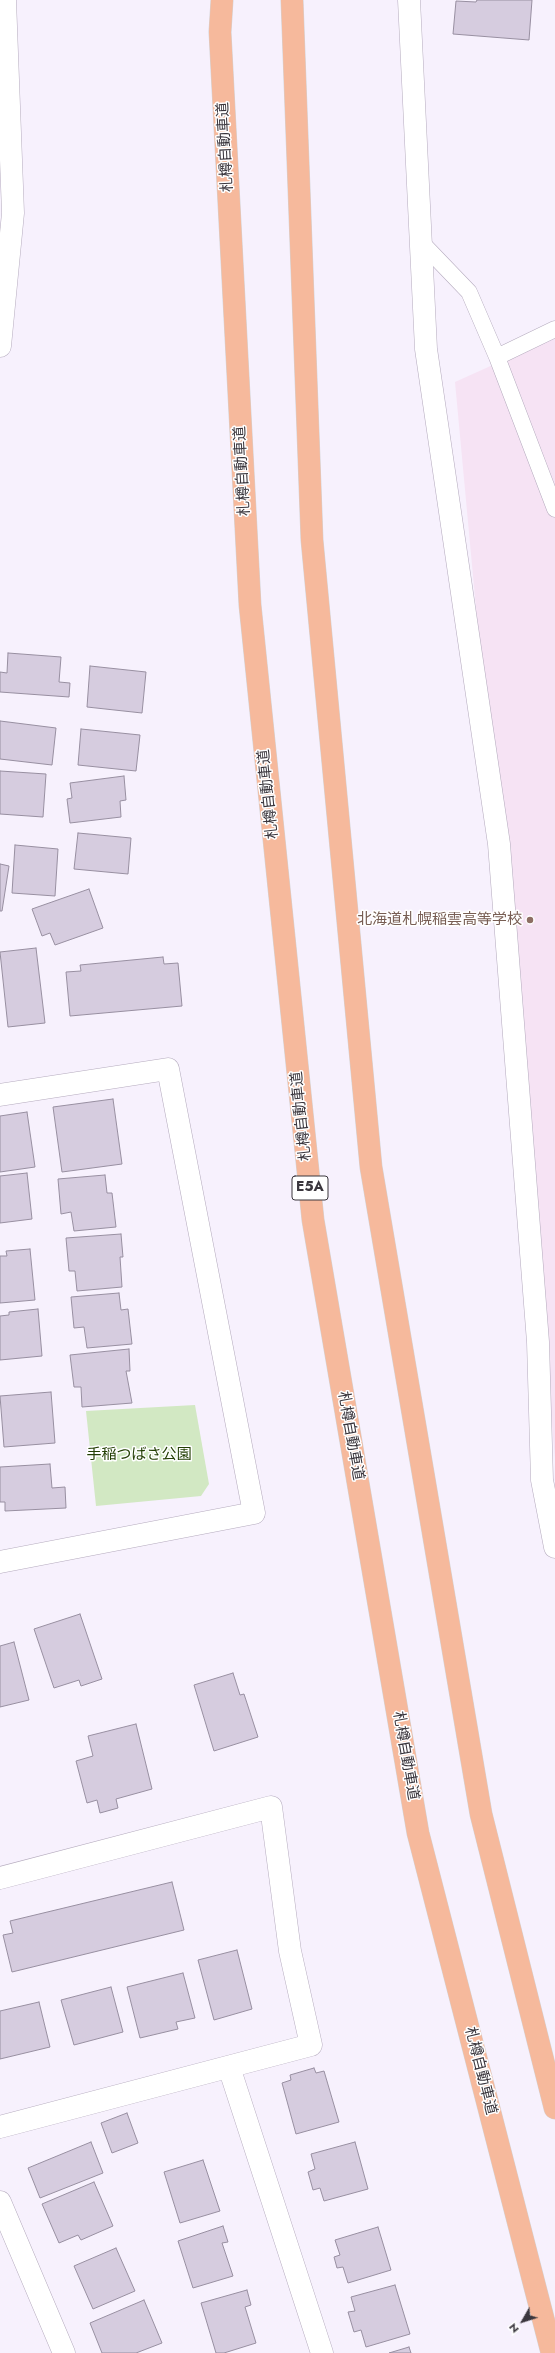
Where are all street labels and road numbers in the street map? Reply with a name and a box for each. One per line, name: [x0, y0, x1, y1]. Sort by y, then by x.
street label: 札樽自動車道: [215, 102, 237, 192]
street label: 札樽自動車道: [232, 426, 254, 516]
street label: 札樽自動車道: [255, 748, 283, 840]
street label: 札樽自動車道: [288, 1070, 316, 1162]
road number: E5A: [292, 1176, 328, 1200]
street label: 札樽自動車道: [333, 1390, 367, 1482]
street label: 札樽自動車道: [388, 1710, 422, 1802]
street label: 札樽自動車道: [460, 2025, 500, 2117]

